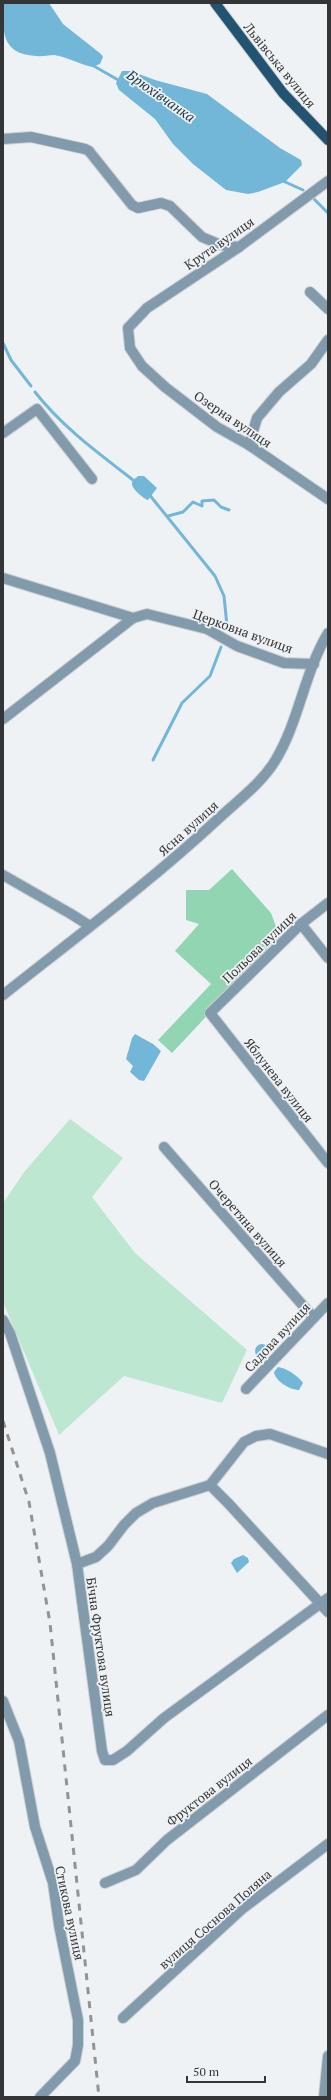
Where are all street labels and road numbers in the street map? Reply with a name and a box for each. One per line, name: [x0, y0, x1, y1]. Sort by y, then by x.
street label: Львівська вулиця: [239, 18, 320, 112]
street label: Крута вулиця: [181, 212, 258, 274]
street label: Озерна вулиця: [190, 386, 276, 452]
street label: Церковна вулиця: [191, 605, 296, 657]
street label: Ясна вулиця: [154, 796, 222, 860]
street label: Польова вулиця: [218, 907, 300, 987]
street label: Яблунева вулиця: [240, 1034, 318, 1126]
street label: Очеретяна вулиця: [205, 1175, 291, 1271]
street label: Садова вулиця: [240, 1298, 314, 1376]
street label: Бічна Фруктова вулиця: [82, 1576, 120, 1718]
street label: Фруктова вулиця: [162, 1752, 256, 1830]
street label: Стикова вулиця: [51, 1864, 89, 1962]
street label: вулиця Соснова Поляна: [155, 1865, 276, 1973]

